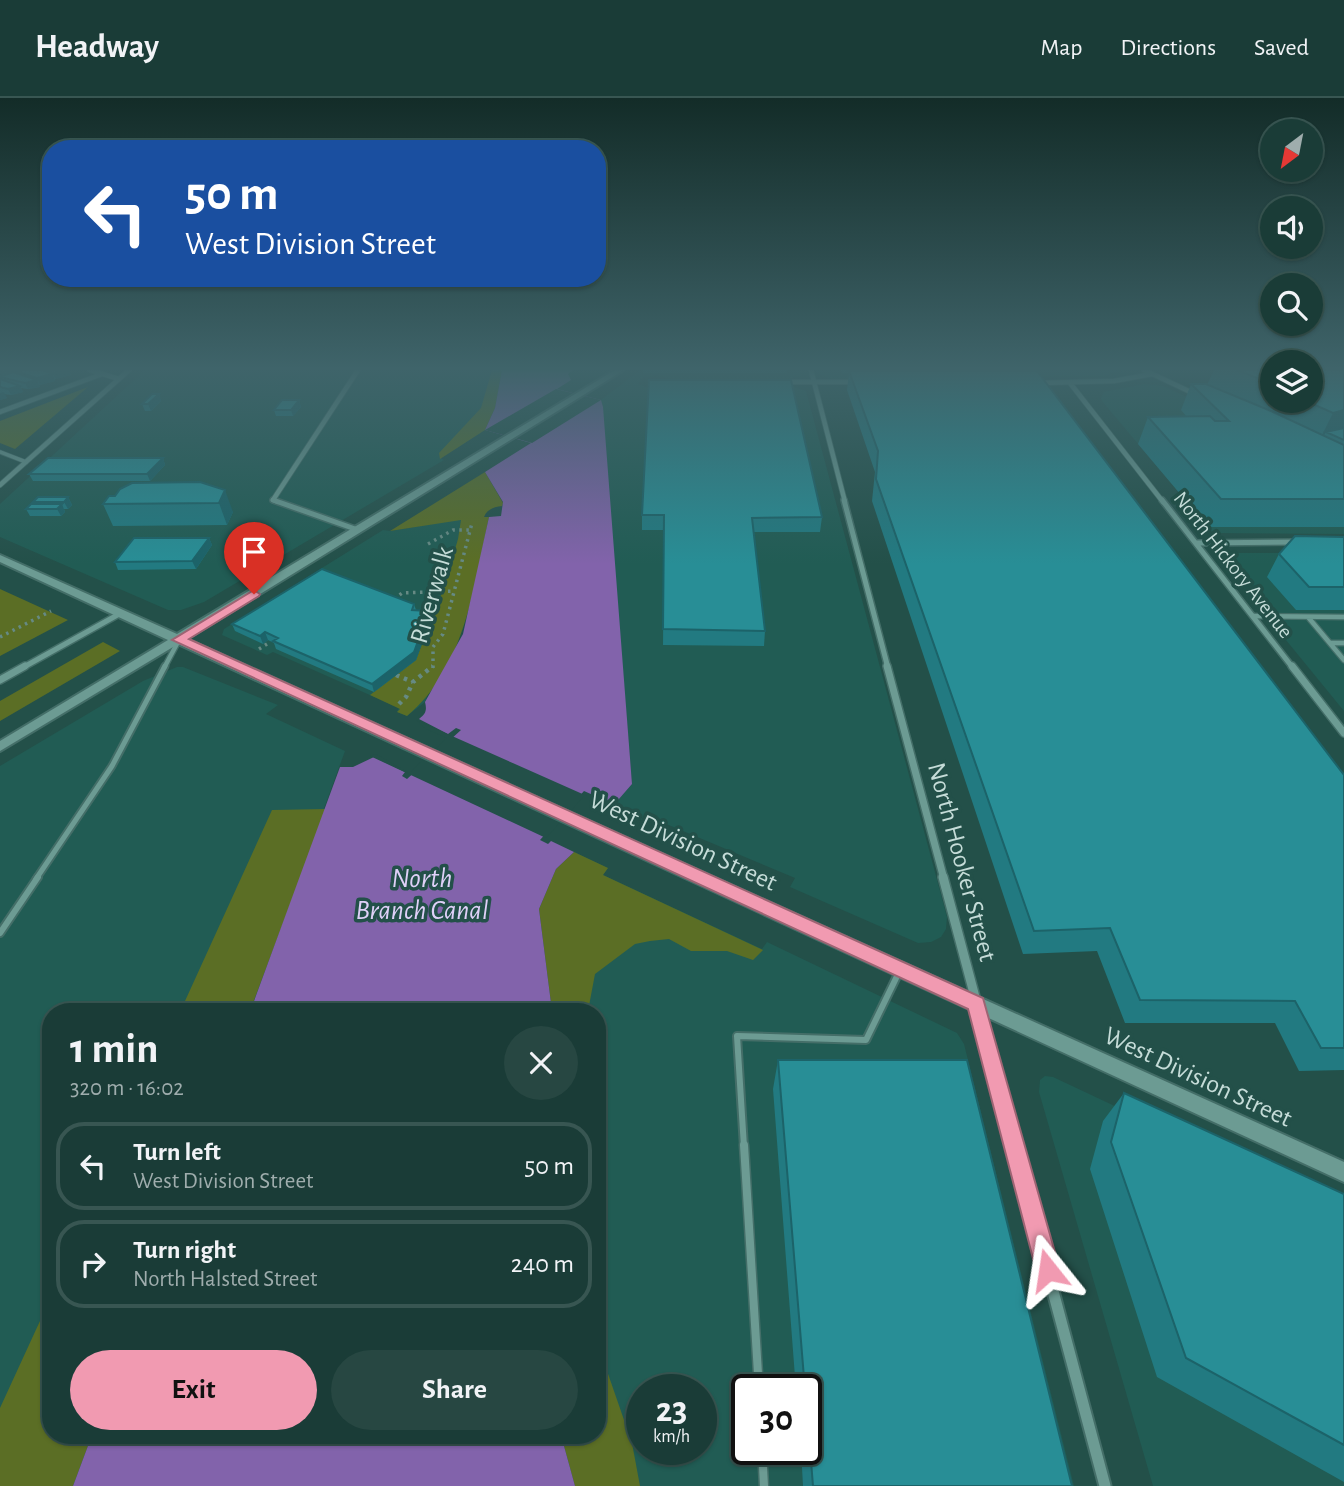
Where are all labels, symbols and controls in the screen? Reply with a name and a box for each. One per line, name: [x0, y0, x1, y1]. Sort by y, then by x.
text: Headway: [35, 31, 159, 64]
text: Map: [1040, 36, 1082, 60]
text: Directions: [1120, 36, 1216, 60]
text: Saved: [1254, 36, 1309, 60]
north arrow: [1260, 119, 1323, 182]
map controls: [1260, 119, 1323, 413]
icon: left: [70, 168, 161, 259]
text: 50 m: [185, 170, 279, 219]
button: sound: [1260, 196, 1323, 259]
text: West Division Street: [185, 228, 436, 260]
button: search: [1260, 273, 1323, 336]
button: layers: [1260, 350, 1323, 413]
street label: North Hickory Avenue: [1169, 488, 1297, 642]
pin: [224, 522, 284, 594]
icon: arrive: [235, 533, 273, 571]
street label: Riverwalk: [406, 543, 458, 646]
street label: North Hooker Street: [923, 760, 1001, 964]
street label: West Division Street: [585, 786, 781, 896]
water label: North Branch Canal: [355, 865, 489, 925]
street label: West Division Street: [1100, 1022, 1296, 1132]
button: close: [504, 1026, 578, 1100]
text: 1 min: [70, 1028, 159, 1070]
text: 320 m · 16:02: [70, 1077, 184, 1100]
text: Turn left: [133, 1139, 221, 1165]
icon: left: [74, 1147, 112, 1185]
text: 50 m: [524, 1153, 574, 1179]
text: West Division Street: [133, 1170, 313, 1193]
position arrow: [1011, 1233, 1085, 1307]
text: Turn right: [133, 1237, 236, 1263]
icon: right: [74, 1245, 112, 1283]
text: 240 m: [511, 1251, 574, 1277]
text: North Halsted Street: [133, 1268, 317, 1291]
button: Exit: [70, 1350, 317, 1430]
button: Share: [331, 1350, 578, 1430]
speed limit sign: 30: [731, 1374, 822, 1465]
text: 23: [656, 1393, 687, 1428]
text: km/h: [653, 1428, 690, 1446]

